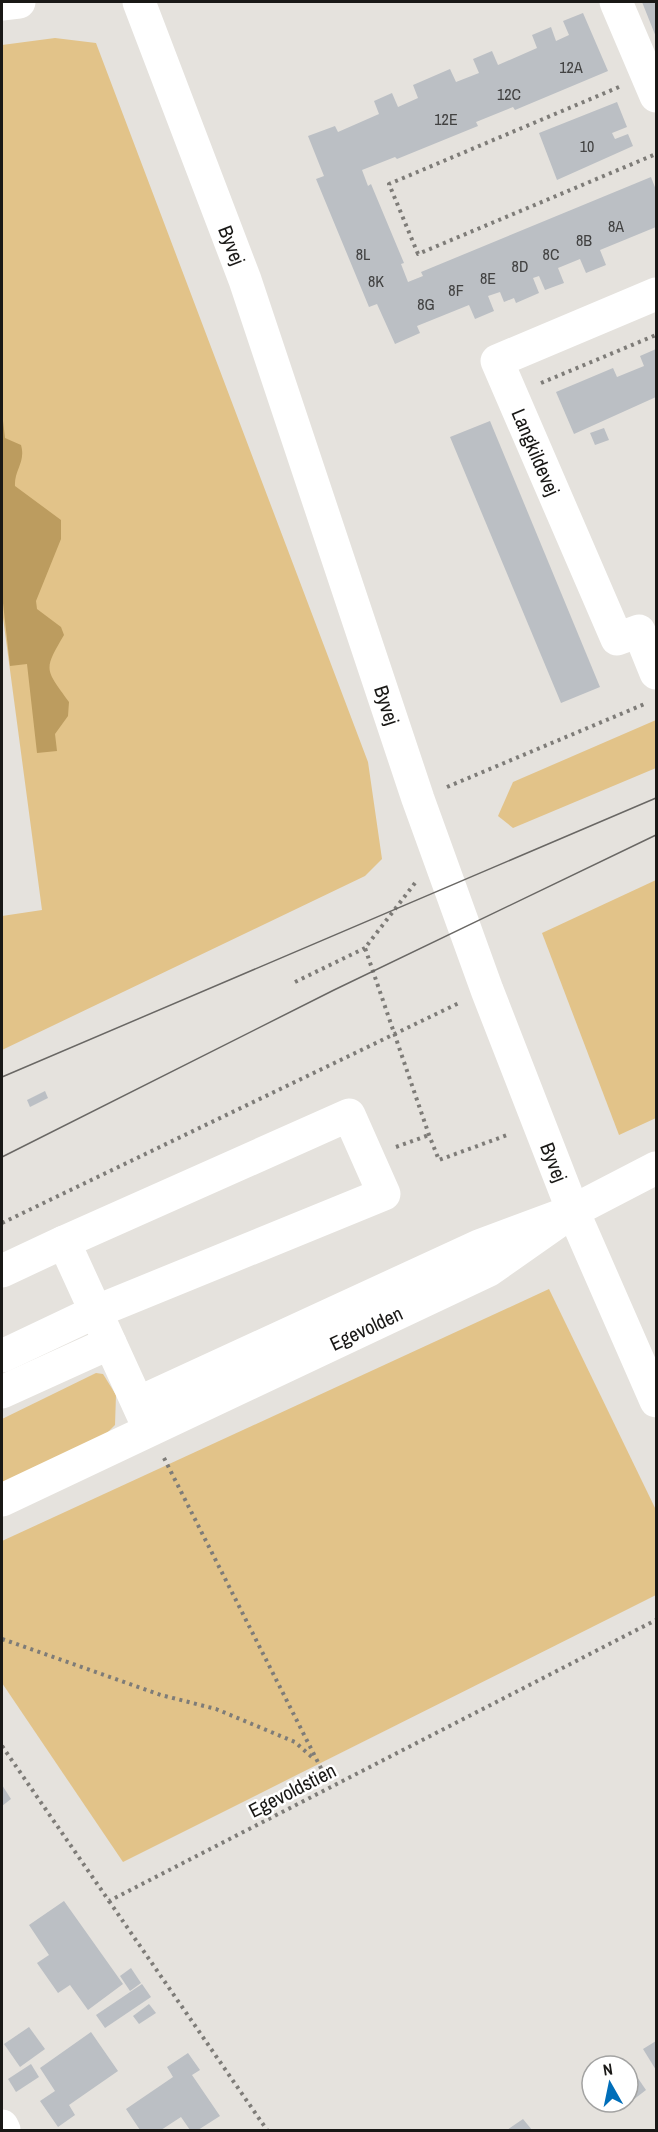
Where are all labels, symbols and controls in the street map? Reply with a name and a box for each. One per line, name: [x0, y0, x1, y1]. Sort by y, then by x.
house number: 12A: [559, 56, 583, 78]
house number: 12C: [497, 83, 521, 105]
house number: 12E: [434, 108, 458, 130]
house number: 10: [580, 135, 594, 157]
house number: 8A: [608, 215, 624, 237]
street label: Byvej: [212, 221, 252, 269]
house number: 8B: [576, 229, 592, 251]
house number: 8L: [356, 243, 371, 265]
house number: 8C: [543, 243, 559, 265]
house number: 8D: [512, 255, 528, 277]
house number: 8E: [480, 267, 496, 289]
house number: 8K: [368, 270, 384, 292]
house number: 8F: [448, 279, 464, 301]
house number: 8G: [417, 293, 435, 315]
street label: Langkildevej: [506, 404, 566, 500]
street label: Byvej: [368, 682, 406, 728]
street label: Byvej: [534, 1138, 574, 1186]
street label: Egevolden: [325, 1299, 407, 1357]
street label: Egevoldstien: [244, 1756, 340, 1824]
north arrow: [580, 2054, 640, 2114]
text: N: [601, 2058, 614, 2081]

